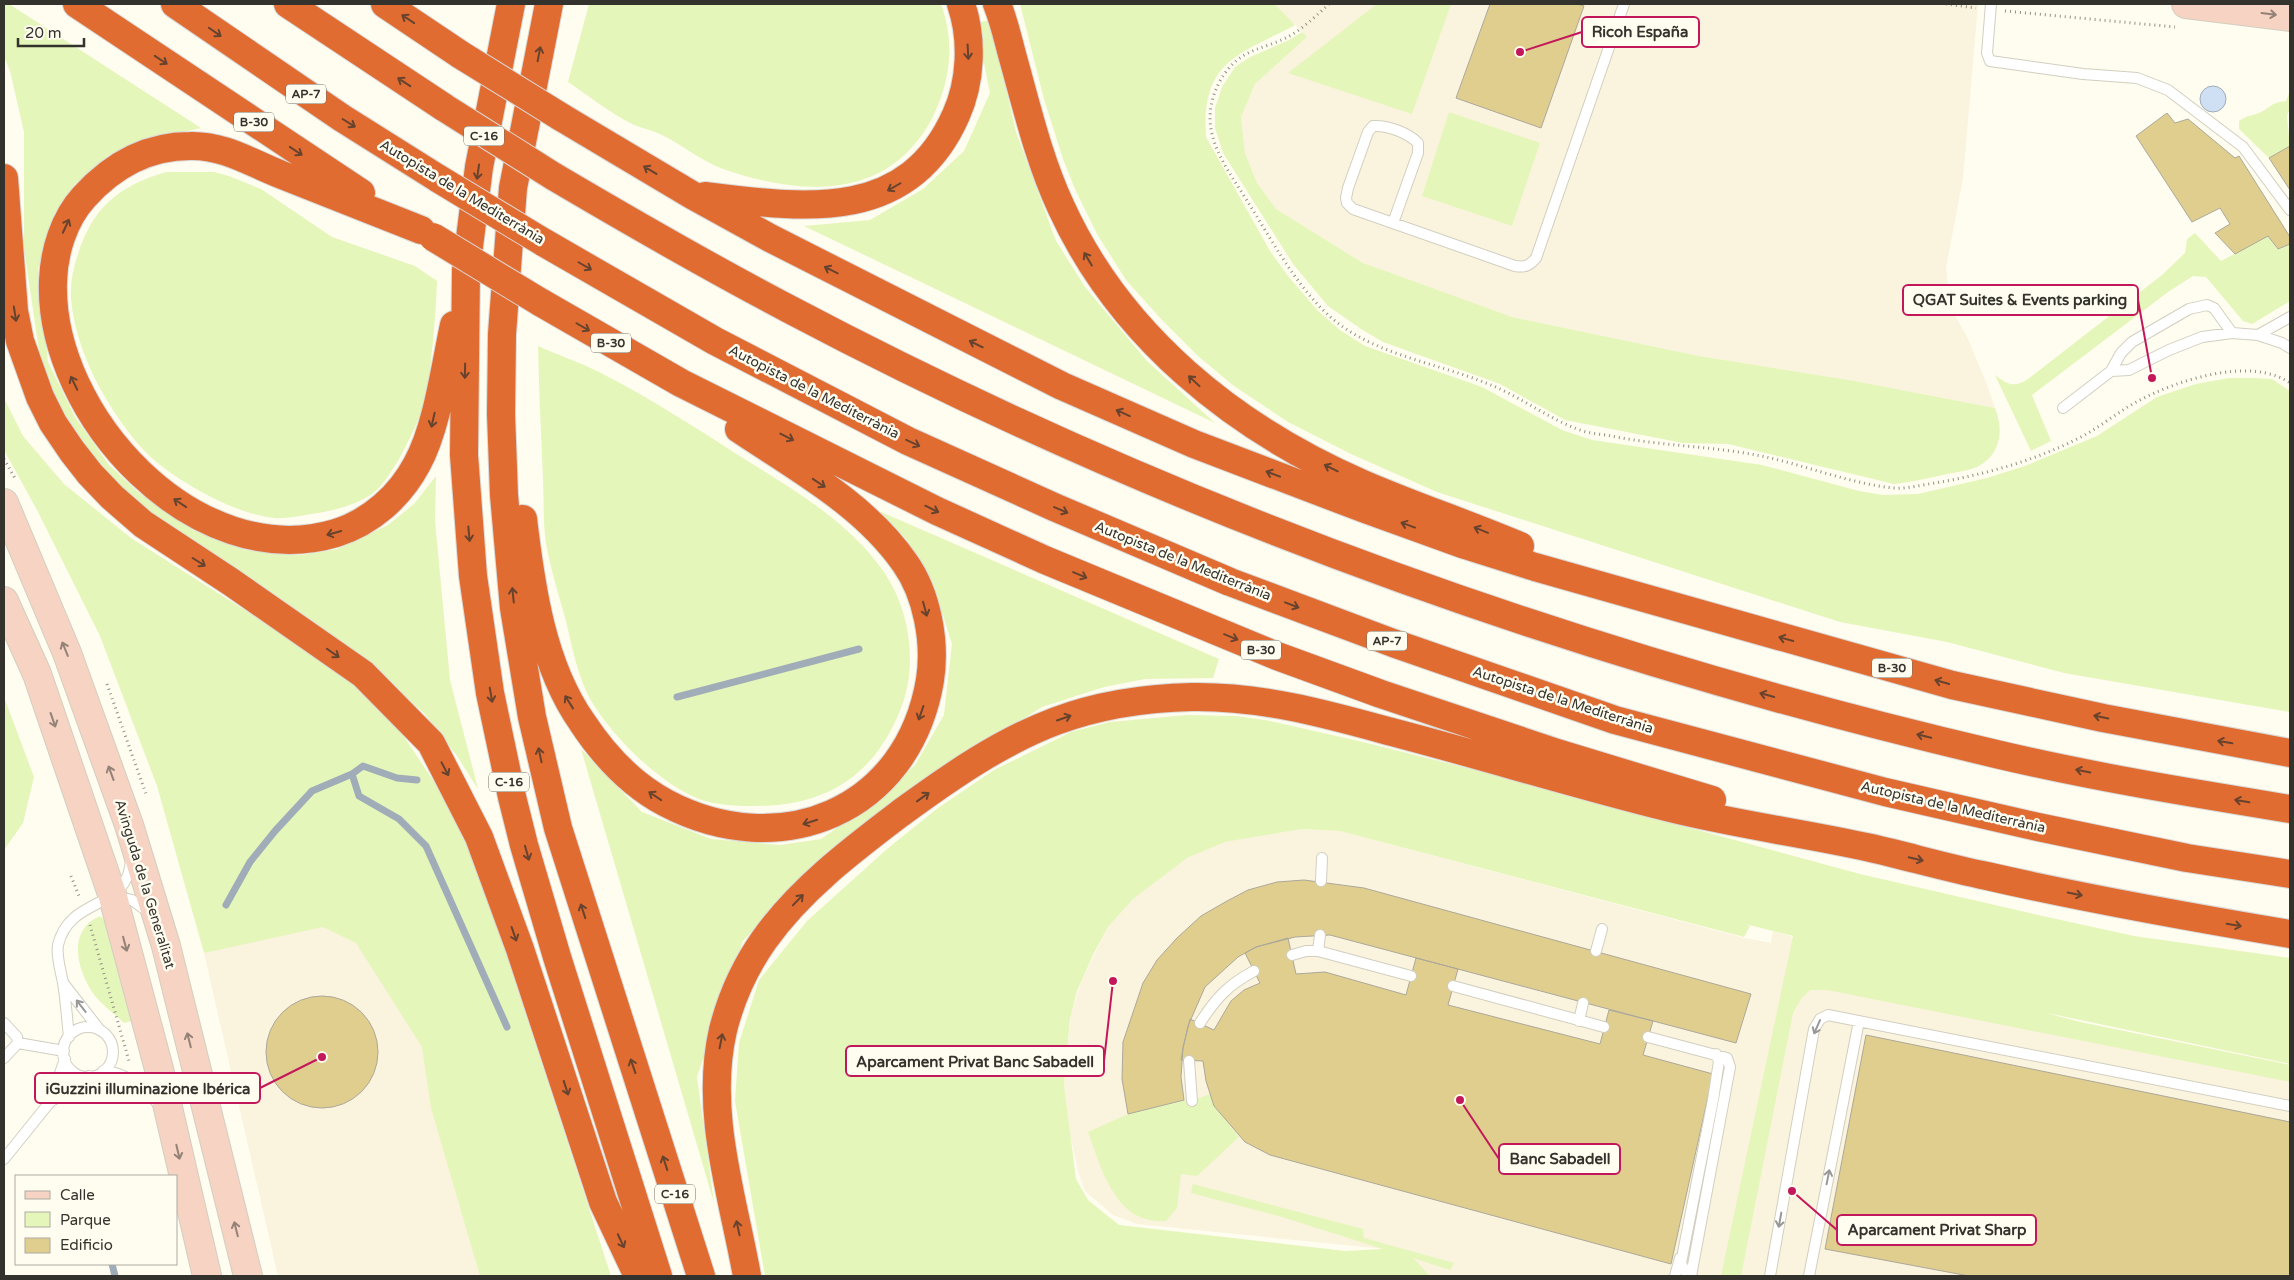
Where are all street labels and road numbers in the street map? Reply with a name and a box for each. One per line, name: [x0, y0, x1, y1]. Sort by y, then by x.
road number: AP-7: [286, 85, 326, 104]
road number: B-30: [234, 112, 274, 132]
road number: C-16: [464, 126, 504, 146]
street label: Autopista de la Mediterrània: [377, 136, 547, 248]
road number: B-30: [591, 333, 631, 352]
street label: Autopista de la Mediterrània: [726, 342, 902, 442]
street label: Autopista de la Mediterrània: [1092, 518, 1274, 604]
road number: AP-7: [1367, 631, 1407, 650]
road number: B-30: [1241, 640, 1281, 660]
road number: B-30: [1872, 658, 1912, 678]
street label: Autopista de la Mediterrània: [1470, 663, 1656, 737]
road number: C-16: [489, 772, 529, 792]
street label: Autopista de la Mediterrània: [1859, 777, 2047, 837]
street label: Avinguda de la Generalitat: [111, 797, 179, 971]
road number: C-16: [655, 1184, 695, 1204]

